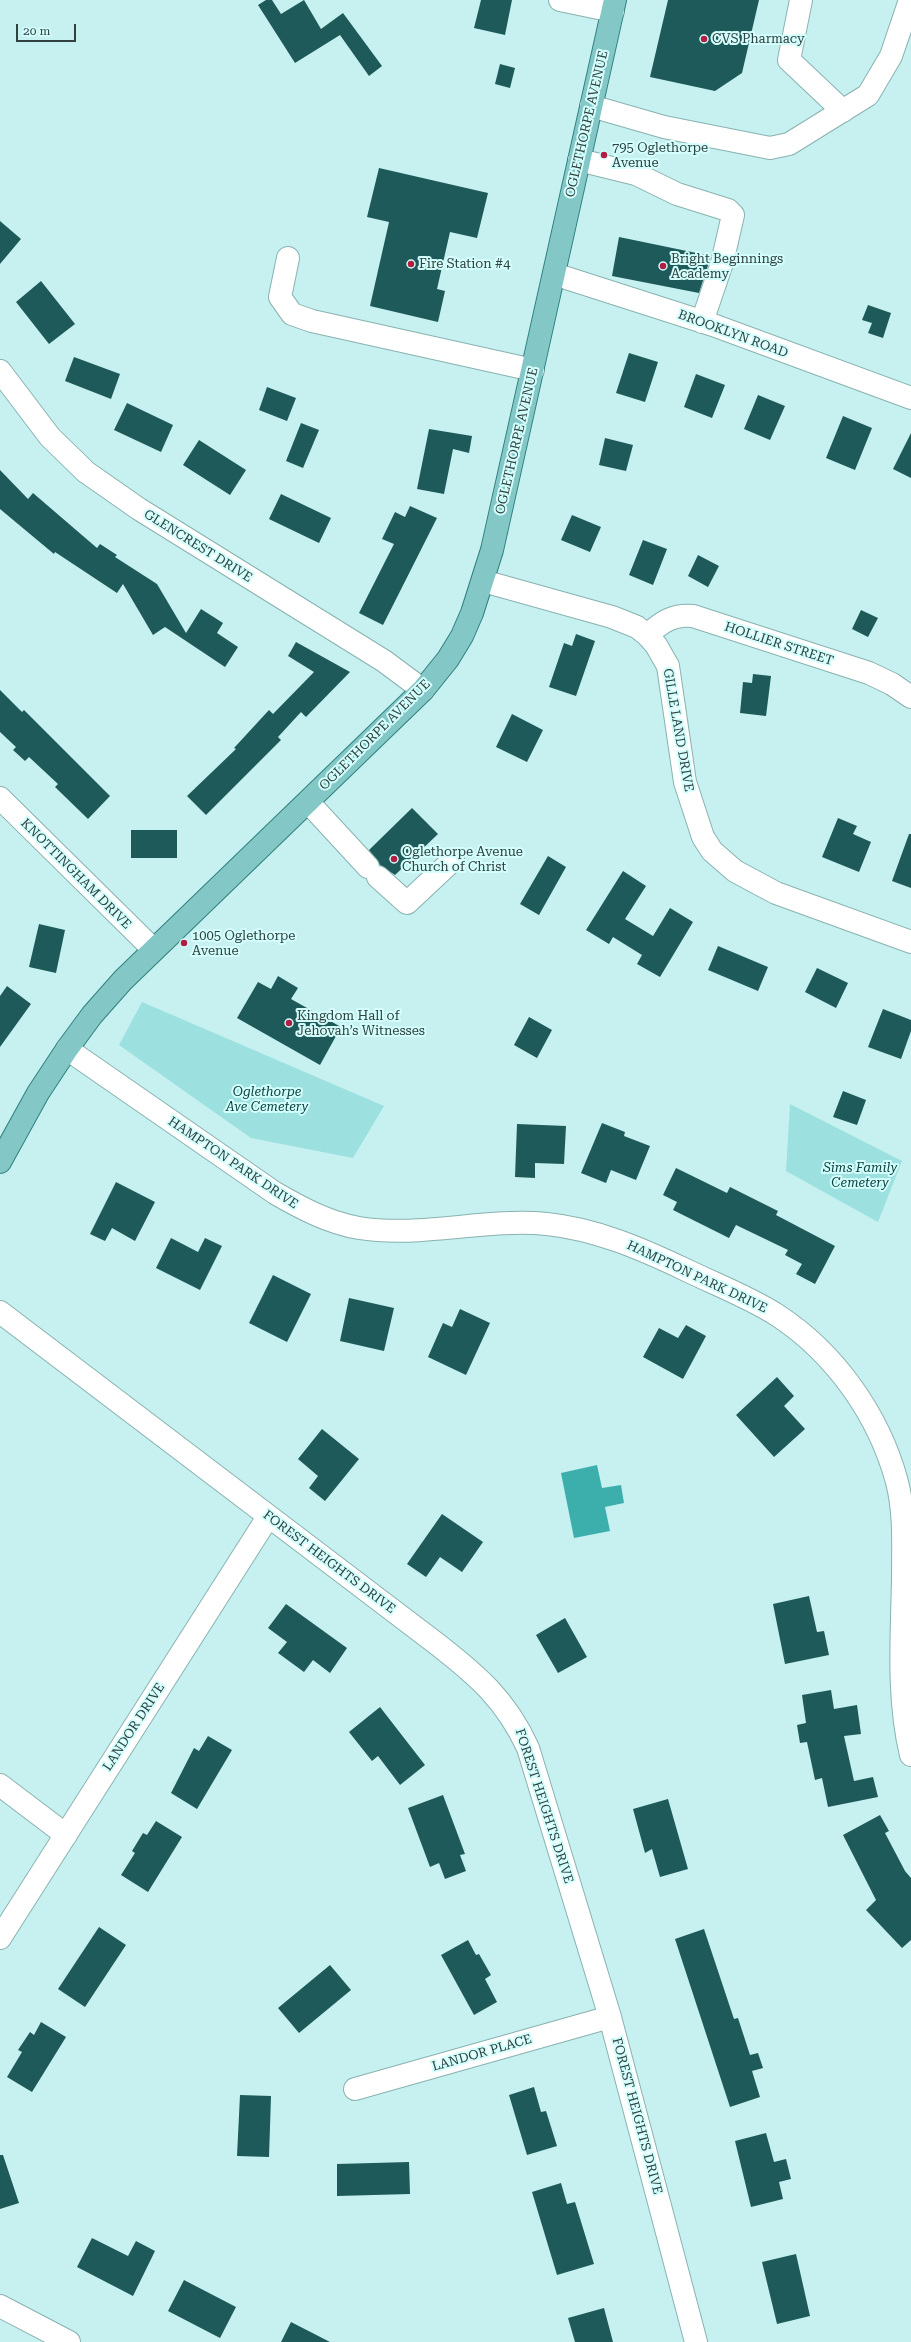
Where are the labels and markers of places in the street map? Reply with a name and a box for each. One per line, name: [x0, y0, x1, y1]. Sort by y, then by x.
place label: CVS Pharmacy: [712, 31, 805, 47]
marker: CVS Pharmacy: [699, 34, 709, 44]
place label: 795 Oglethorpe Avenue: [612, 140, 708, 171]
marker: 795 Oglethorpe Avenue: [599, 150, 609, 160]
place label: Bright Beginnings Academy: [671, 251, 783, 282]
place label: Fire Station #4: [419, 256, 510, 272]
marker: Fire Station #4: [406, 259, 416, 269]
marker: Bright Beginnings Academy: [658, 261, 668, 271]
place label: Oglethorpe Avenue Church of Christ: [402, 844, 523, 875]
marker: Oglethorpe Avenue Church of Christ: [389, 854, 399, 864]
place label: 1005 Oglethorpe Avenue: [192, 928, 295, 959]
marker: 1005 Oglethorpe Avenue: [179, 938, 189, 948]
place label: Kingdom Hall of Jehovah’s Witnesses: [297, 1008, 425, 1039]
marker: Kingdom Hall of Jehovah’s Witnesses: [284, 1018, 294, 1028]

